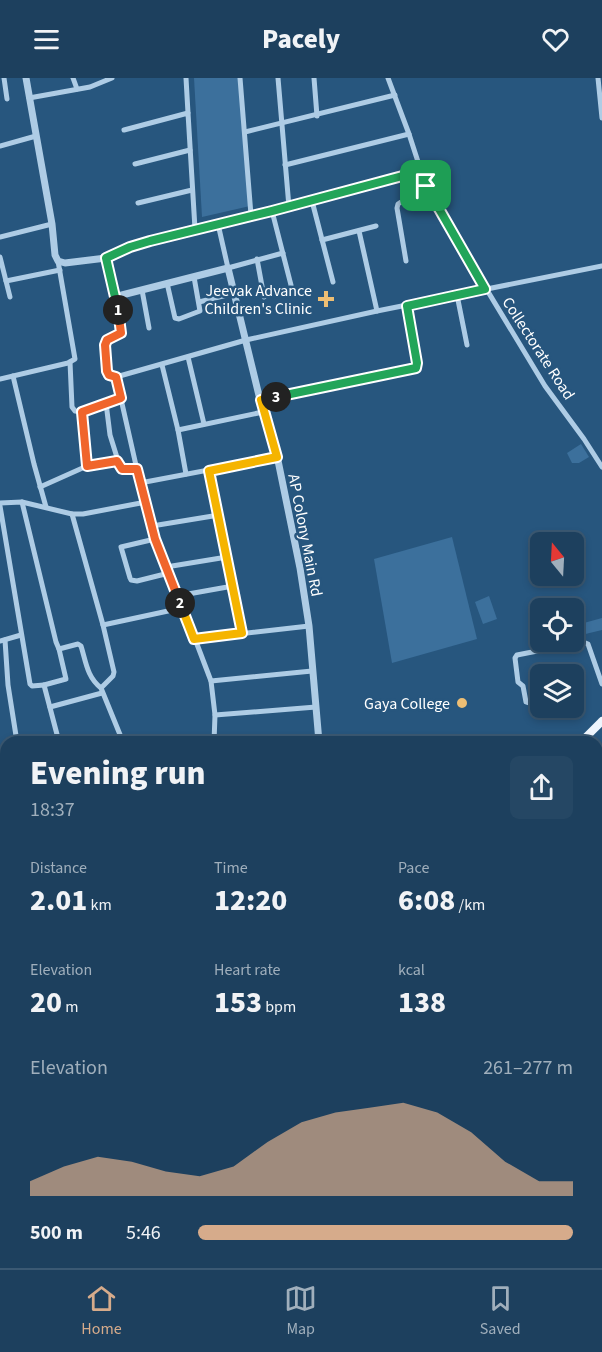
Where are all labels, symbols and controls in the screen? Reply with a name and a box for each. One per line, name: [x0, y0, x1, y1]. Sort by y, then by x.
text: Pacely: [262, 20, 340, 59]
icon: menu: [30, 23, 63, 56]
icon: heart: [539, 23, 572, 56]
pin: [400, 160, 451, 211]
icon: arrive: [409, 169, 442, 202]
place label: Jeevak Advance Children's Clinic: [204, 280, 312, 320]
marker: Jeevak Advance Children's Clinic: [317, 290, 335, 308]
street label: Collectorate Road: [497, 293, 580, 404]
pin: 1: [103, 295, 133, 325]
text: 1: [114, 299, 122, 321]
pin: 3: [261, 382, 291, 412]
text: 3: [272, 386, 280, 408]
street label: AP Colony Main Rd: [282, 472, 328, 598]
north arrow: [530, 532, 584, 586]
map controls: [530, 532, 584, 718]
pin: 2: [165, 588, 195, 618]
text: 2: [176, 592, 184, 614]
button: locate: [530, 598, 584, 652]
button: layers: [530, 664, 584, 718]
place label: Gaya College: [364, 693, 450, 715]
marker: Gaya College: [455, 696, 469, 710]
text: Evening run: [30, 750, 206, 797]
button: share: [510, 756, 573, 819]
text: 18:37: [30, 796, 75, 824]
text: Distance: [30, 857, 87, 879]
text: Time: [214, 857, 248, 879]
text: Pace: [398, 857, 429, 879]
text: 2.01: [30, 879, 87, 922]
text: 12:20: [214, 879, 287, 922]
text: 6:08: [398, 879, 455, 922]
text: km: [87, 894, 112, 916]
text: /km: [455, 894, 485, 916]
text: Elevation: [30, 959, 92, 981]
text: Heart rate: [214, 959, 281, 981]
text: kcal: [398, 959, 425, 981]
text: 20: [30, 981, 62, 1024]
text: 153: [214, 981, 262, 1024]
text: 138: [398, 981, 446, 1024]
text: m: [62, 996, 79, 1018]
text: bpm: [262, 996, 296, 1018]
text: Elevation: [30, 1054, 108, 1082]
text: 261–277 m: [483, 1054, 573, 1082]
text: 500 m: [30, 1219, 83, 1247]
text: 5:46: [126, 1219, 161, 1247]
tab: Home: [81, 1282, 122, 1340]
tab: Map: [284, 1282, 317, 1340]
tab: Saved: [480, 1282, 521, 1340]

